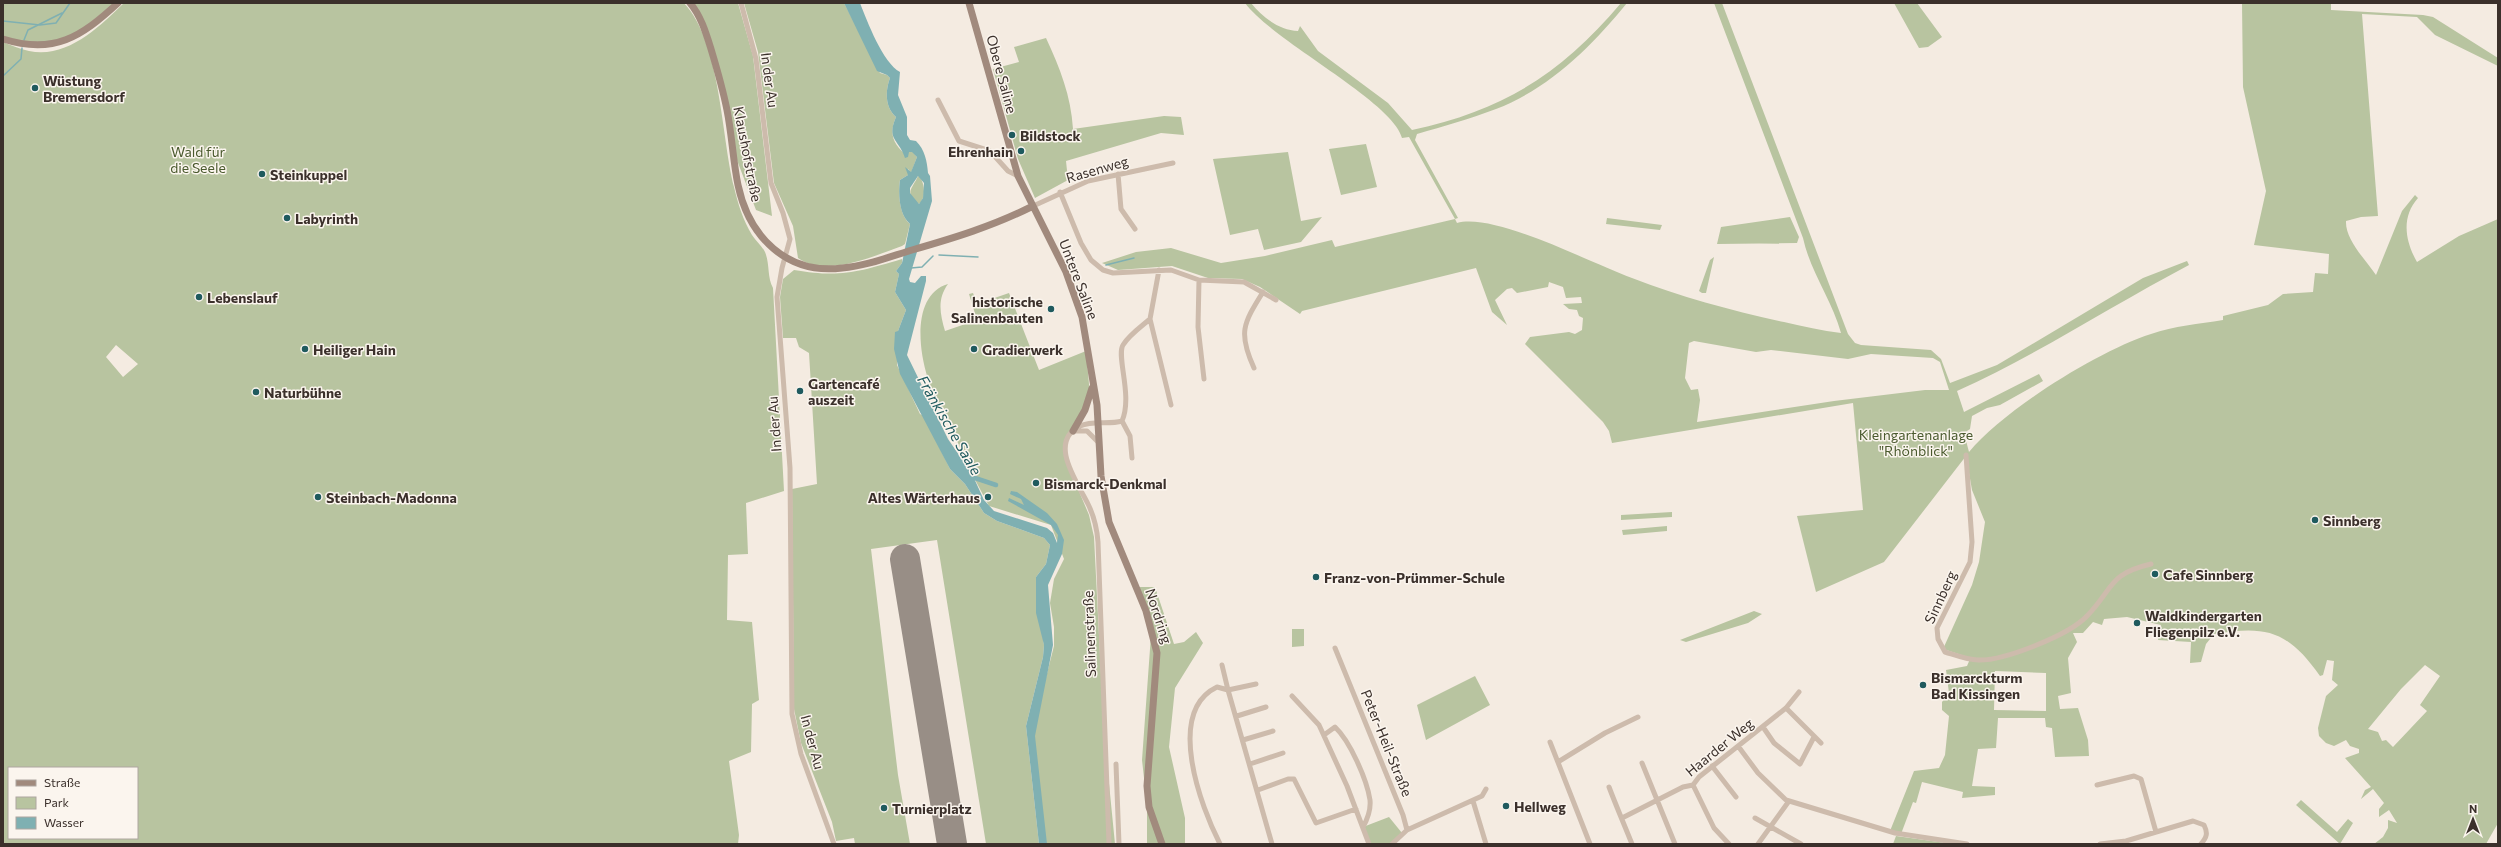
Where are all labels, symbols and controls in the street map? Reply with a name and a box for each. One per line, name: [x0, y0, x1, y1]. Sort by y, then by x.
street label: Obere Saline: [983, 33, 1021, 115]
street label: In der Au: [758, 51, 782, 109]
place label: Wüstung Bremersdorf: [43, 72, 125, 105]
marker: Wüstung Bremersdorf: [30, 83, 40, 93]
street label: Klaushofstraße: [730, 105, 766, 203]
place label: Bildstock: [1020, 127, 1081, 144]
marker: Bildstock: [1007, 130, 1017, 140]
park label: Wald für die Seele: [170, 143, 226, 176]
place label: Ehrenhain: [948, 143, 1013, 160]
marker: Ehrenhain: [1016, 146, 1026, 156]
street label: Rasenweg: [1064, 152, 1131, 186]
place label: Steinkuppel: [270, 166, 347, 183]
marker: Steinkuppel: [257, 169, 267, 179]
place label: Labyrinth: [295, 210, 358, 227]
marker: Labyrinth: [282, 213, 292, 223]
street label: Untere Saline: [1056, 236, 1102, 322]
place label: Lebenslauf: [207, 289, 278, 306]
marker: Lebenslauf: [194, 292, 204, 302]
place label: historische Salinenbauten: [951, 293, 1043, 326]
marker: historische Salinenbauten: [1046, 304, 1056, 314]
place label: Heiliger Hain: [313, 341, 396, 358]
place label: Gradierwerk: [982, 341, 1063, 358]
marker: Heiliger Hain: [300, 344, 310, 354]
marker: Gradierwerk: [969, 344, 979, 354]
water label: Fränkische Saale: [914, 372, 986, 478]
place label: Gartencafé auszeit: [808, 375, 880, 408]
place label: Naturbühne: [264, 384, 341, 401]
marker: Gartencafé auszeit: [795, 386, 805, 396]
marker: Naturbühne: [251, 387, 261, 397]
street label: In der Au: [764, 396, 784, 452]
park label: Kleingartenanlage "Rhönblick": [1859, 426, 1973, 459]
place label: Bismarck-Denkmal: [1044, 475, 1167, 492]
marker: Bismarck-Denkmal: [1031, 478, 1041, 488]
place label: Steinbach-Madonna: [326, 489, 457, 506]
place label: Altes Wärterhaus: [868, 489, 980, 506]
marker: Steinbach-Madonna: [313, 492, 323, 502]
marker: Altes Wärterhaus: [983, 492, 993, 502]
place label: Sinnberg: [2323, 512, 2381, 529]
marker: Sinnberg: [2310, 515, 2320, 525]
place label: Cafe Sinnberg: [2163, 566, 2253, 583]
street label: Sinnberg: [1920, 567, 1960, 626]
place label: Franz-von-Prümmer-Schule: [1324, 569, 1505, 586]
marker: Cafe Sinnberg: [2150, 569, 2160, 579]
marker: Franz-von-Prümmer-Schule: [1311, 572, 1321, 582]
street label: Nordring: [1142, 586, 1176, 646]
street label: Salinenstraße: [1079, 590, 1099, 678]
place label: Waldkindergarten Fliegenpilz e.V.: [2145, 607, 2262, 640]
marker: Waldkindergarten Fliegenpilz e.V.: [2132, 618, 2142, 628]
place label: Bismarckturm Bad Kissingen: [1931, 669, 2023, 702]
marker: Bismarckturm Bad Kissingen: [1918, 680, 1928, 690]
street label: Peter-Heil-Straße: [1358, 687, 1416, 799]
street label: In der Au: [798, 713, 828, 771]
street label: Haarder Weg: [1682, 714, 1757, 780]
legend: [8, 767, 138, 839]
text: Straße: [44, 775, 80, 789]
text: Park: [44, 795, 70, 809]
place label: Hellweg: [1514, 798, 1566, 815]
north arrow: [2453, 799, 2493, 839]
place label: Turnierplatz: [892, 800, 972, 817]
marker: Hellweg: [1501, 801, 1511, 811]
text: N: [2469, 802, 2477, 815]
marker: Turnierplatz: [879, 803, 889, 813]
text: Wasser: [44, 815, 84, 829]

